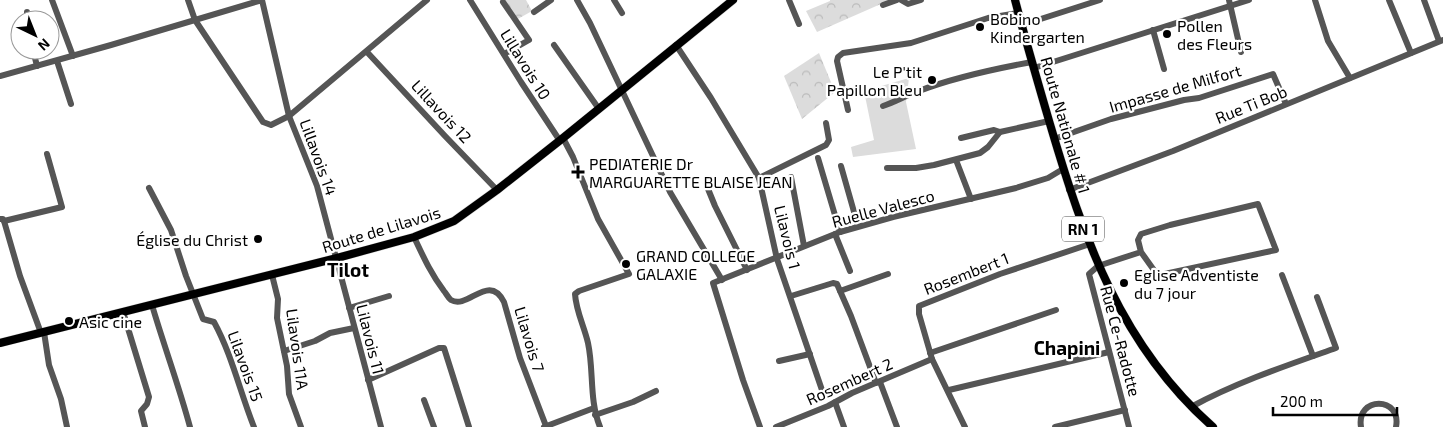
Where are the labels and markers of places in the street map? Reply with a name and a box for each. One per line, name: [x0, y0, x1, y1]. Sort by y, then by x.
place label: Bobino Kindergarten: [990, 9, 1085, 46]
place label: Pollen des Fleurs: [1177, 16, 1252, 53]
marker: Bobino Kindergarten: [974, 21, 986, 33]
marker: Pollen des Fleurs: [1161, 28, 1173, 40]
place label: Le P'tit Papillon Bleu: [827, 62, 922, 99]
marker: Le P'tit Papillon Bleu: [926, 74, 938, 86]
place label: PEDIATERIE Dr MARGUARETTE BLAISE JEAN: [589, 154, 793, 191]
marker: PEDIATERIE Dr MARGUARETTE BLAISE JEAN: [571, 165, 585, 179]
place label: Église du Christ: [136, 230, 248, 249]
marker: Église du Christ: [252, 233, 264, 245]
place label: GRAND COLLEGE GALAXIE: [636, 246, 755, 283]
marker: GRAND COLLEGE GALAXIE: [620, 258, 632, 270]
place label: Eglise Adventiste du 7 jour: [1134, 265, 1259, 303]
marker: Eglise Adventiste du 7 jour: [1118, 277, 1130, 289]
place label: Asic cine: [79, 312, 142, 331]
marker: Asic cine: [63, 315, 75, 327]

